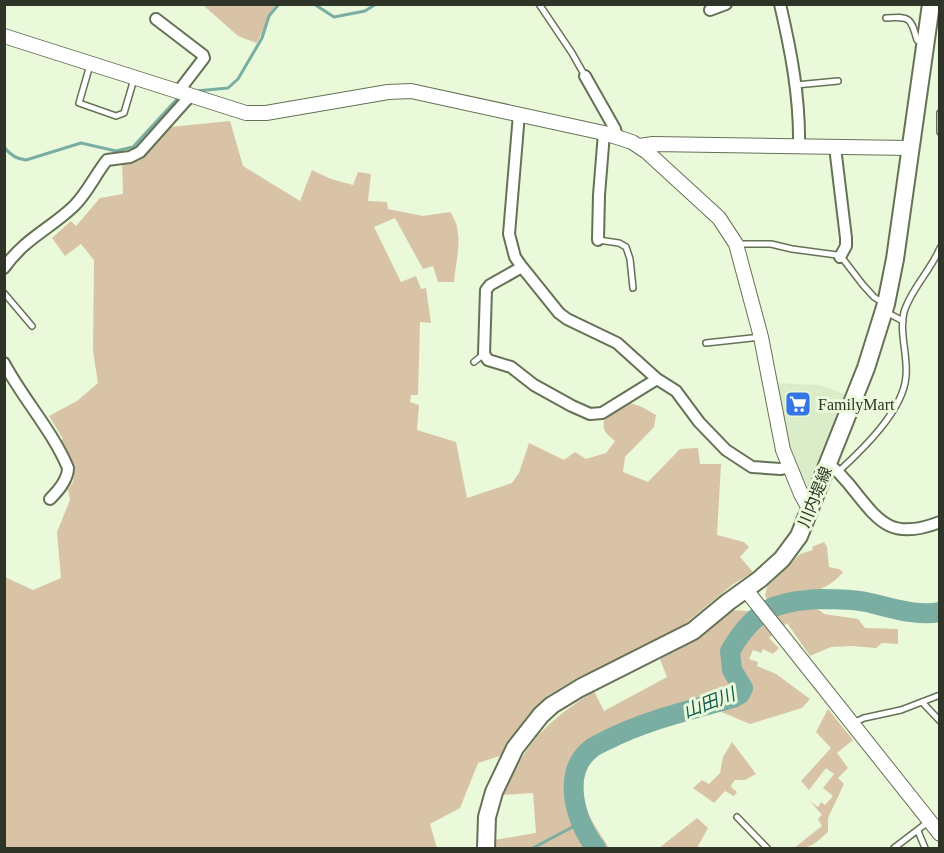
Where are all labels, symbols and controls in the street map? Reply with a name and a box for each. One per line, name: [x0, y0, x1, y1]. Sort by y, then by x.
supermarket icon: FamilyMart: [783, 389, 813, 419]
place label: FamilyMart: [818, 396, 895, 414]
street label: 川内堤線: [795, 464, 835, 530]
water label: 山田川: [680, 683, 740, 722]

